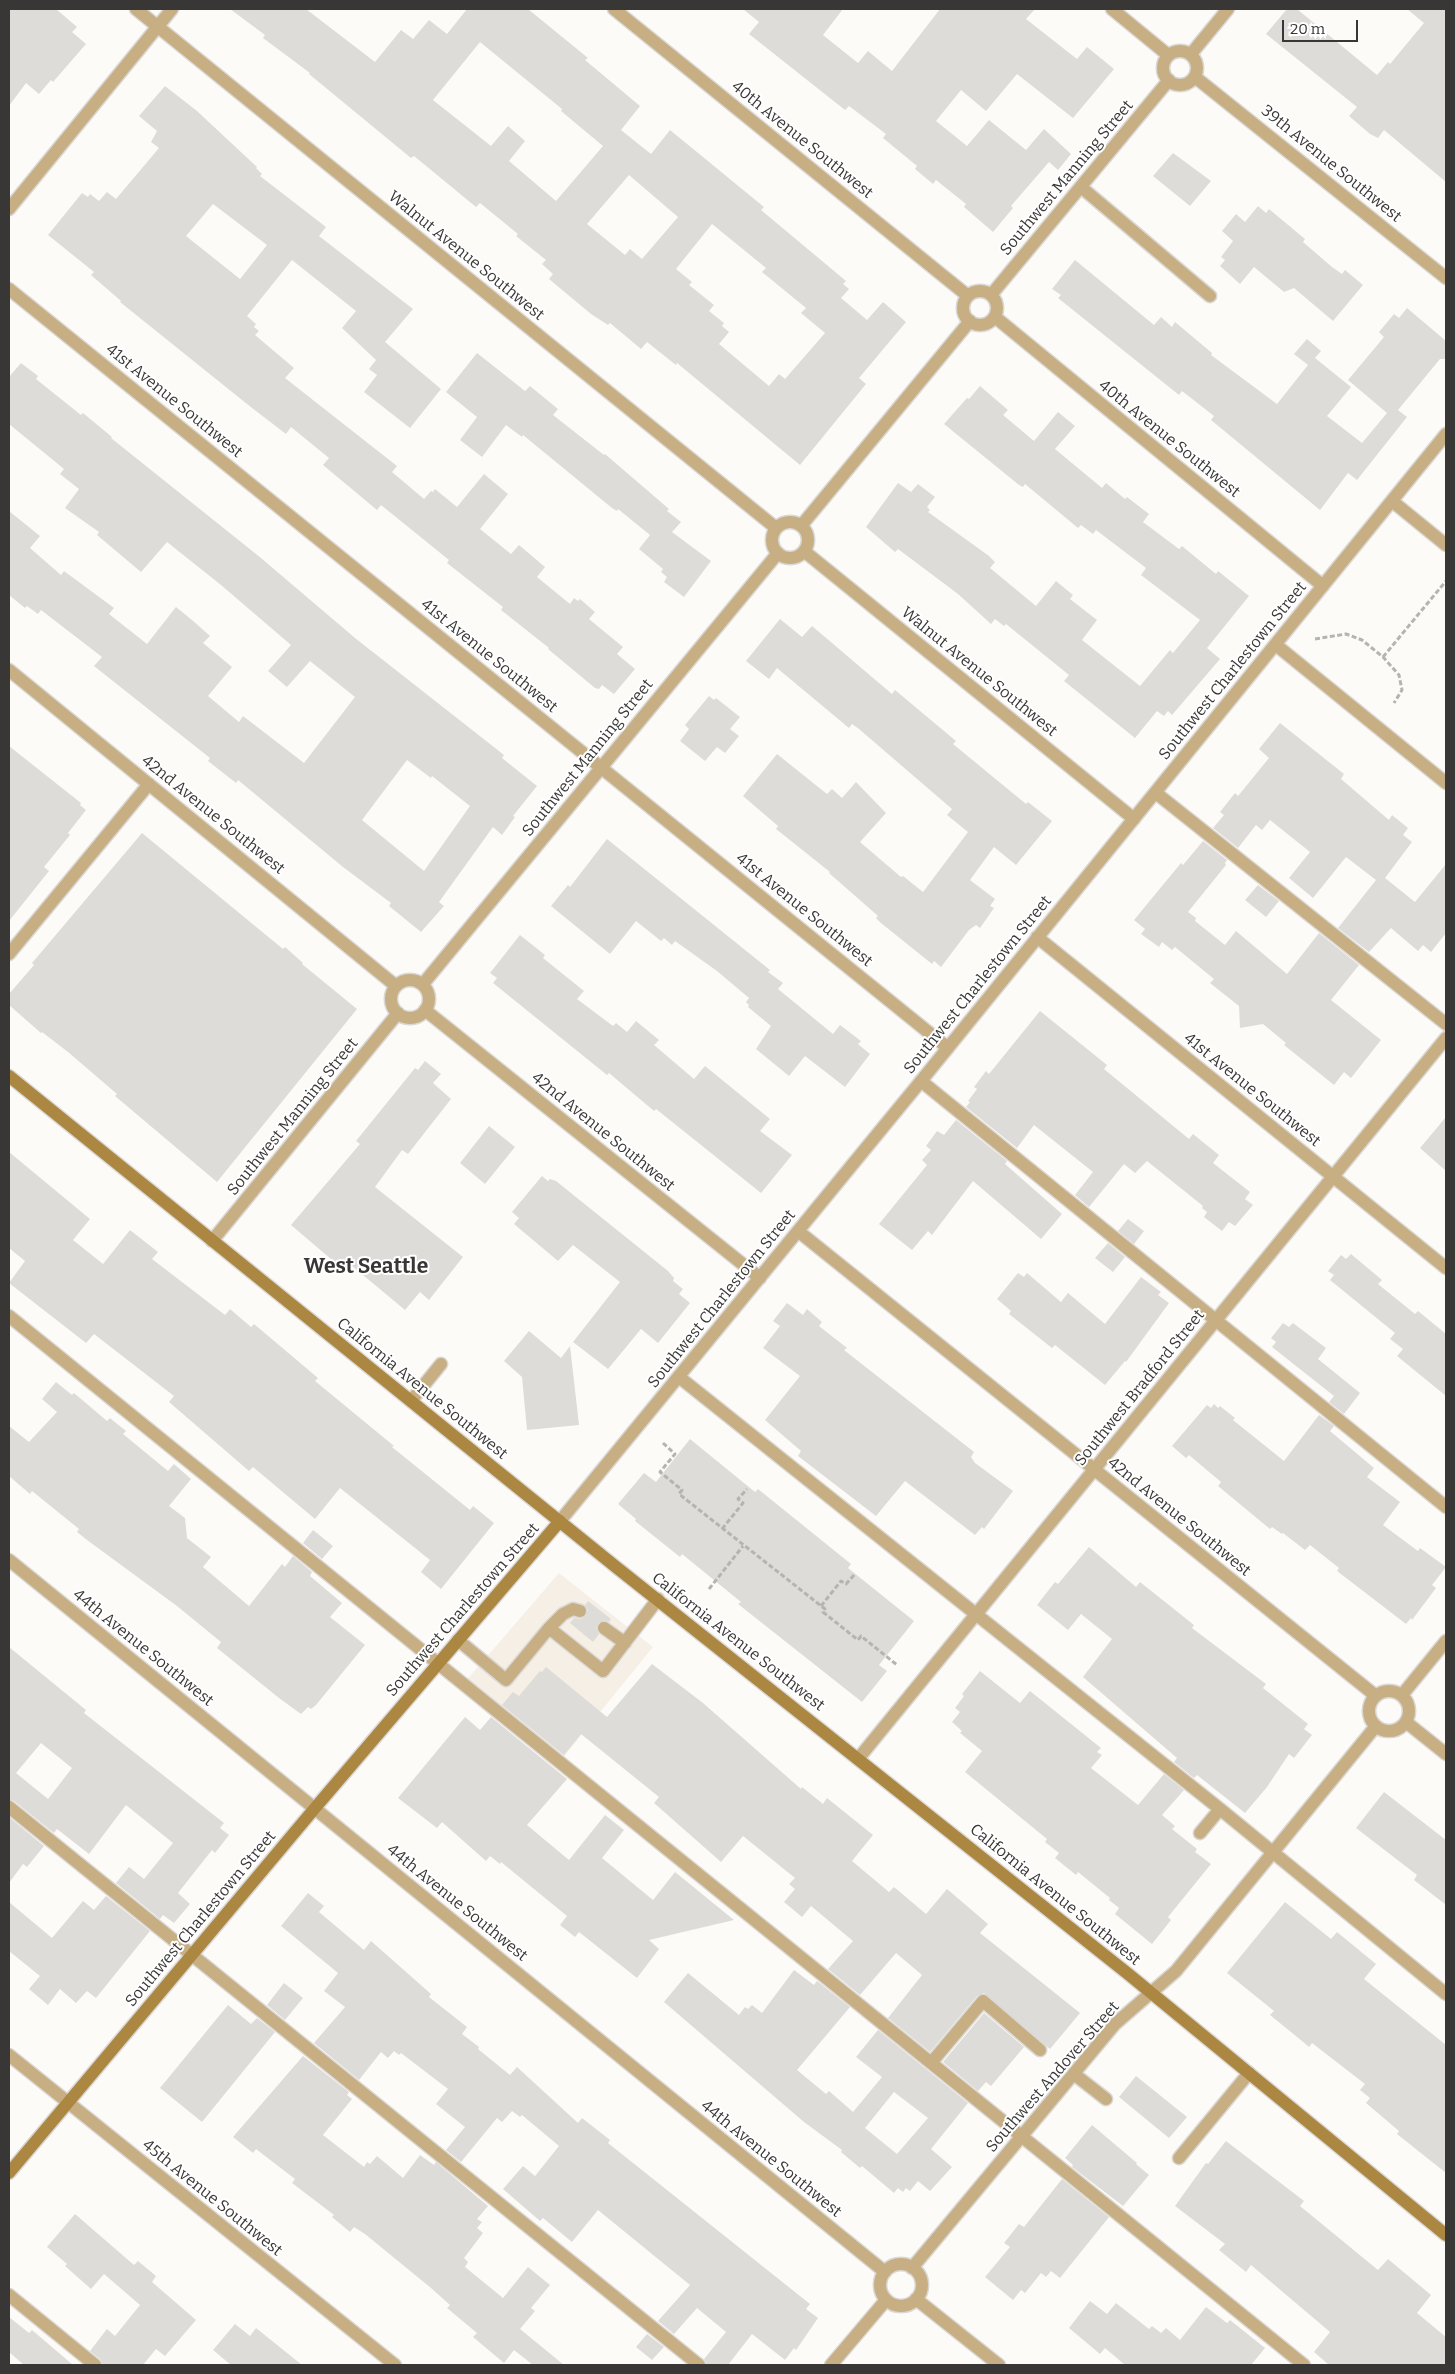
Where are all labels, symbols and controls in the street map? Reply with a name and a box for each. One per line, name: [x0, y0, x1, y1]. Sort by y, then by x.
scale bar: [1285, 10, 1361, 42]
text: 20 m: [1290, 20, 1325, 38]
street label: 40th Avenue Southwest: [727, 77, 877, 203]
street label: Southwest Manning Street: [996, 96, 1138, 260]
street label: 39th Avenue Southwest: [1257, 101, 1405, 227]
street label: Walnut Avenue Southwest: [384, 187, 548, 325]
street label: 41st Avenue Southwest: [102, 340, 246, 462]
street label: 40th Avenue Southwest: [1094, 376, 1244, 502]
street label: Southwest Charlestown Street: [1155, 578, 1311, 764]
street label: 41st Avenue Southwest: [417, 595, 561, 717]
street label: Walnut Avenue Southwest: [897, 603, 1061, 741]
street label: Southwest Manning Street: [519, 675, 657, 841]
street label: 42nd Avenue Southwest: [138, 751, 288, 879]
street label: 41st Avenue Southwest: [732, 849, 876, 971]
street label: Southwest Charlestown Street: [900, 892, 1056, 1078]
street label: 41st Avenue Southwest: [1180, 1029, 1324, 1151]
street label: Southwest Manning Street: [224, 1034, 362, 1200]
street label: 42nd Avenue Southwest: [528, 1068, 678, 1196]
street label: Southwest Charlestown Street: [644, 1206, 800, 1392]
district label: West Seattle: [304, 1254, 428, 1280]
street label: Southwest Bradford Street: [1071, 1306, 1209, 1470]
street label: California Avenue Southwest: [333, 1314, 511, 1464]
street label: 42nd Avenue Southwest: [1104, 1453, 1254, 1581]
street label: Southwest Charlestown Street: [382, 1519, 544, 1701]
street label: California Avenue Southwest: [648, 1569, 828, 1715]
street label: 44th Avenue Southwest: [69, 1585, 217, 1711]
street label: California Avenue Southwest: [966, 1820, 1144, 1970]
street label: Southwest Charlestown Street: [122, 1827, 280, 2011]
street label: 44th Avenue Southwest: [383, 1840, 531, 1966]
street label: Southwest Andover Street: [982, 1998, 1124, 2156]
street label: 44th Avenue Southwest: [697, 2096, 845, 2222]
street label: 45th Avenue Southwest: [138, 2136, 286, 2260]

